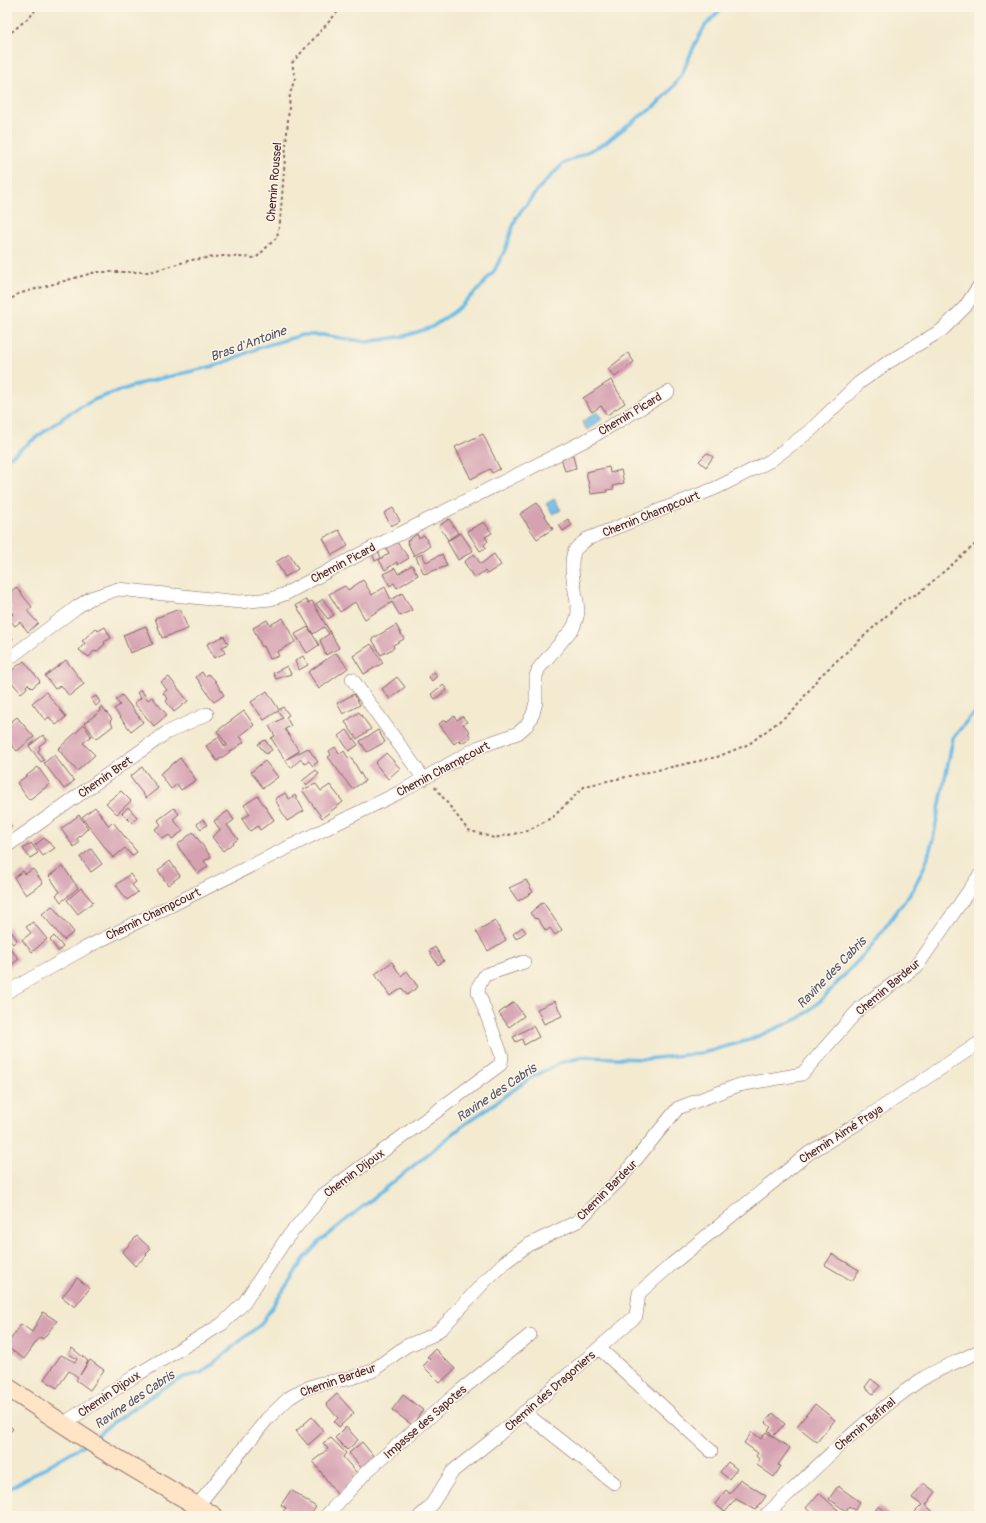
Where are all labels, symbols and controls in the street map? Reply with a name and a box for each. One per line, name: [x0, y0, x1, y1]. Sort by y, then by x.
street label: Chemin Roussel: [264, 141, 285, 222]
water label: Bras d'Antoine: [208, 322, 290, 365]
street label: Chemin Picard: [596, 390, 665, 439]
street label: Chemin Champcourt: [600, 488, 702, 541]
street label: Chemin Picard: [308, 540, 378, 587]
street label: Chemin Champcourt: [394, 738, 493, 800]
street label: Chemin Bret: [75, 753, 135, 801]
street label: Chemin Champcourt: [103, 885, 203, 944]
water label: Ravine des Cabris: [794, 932, 871, 1012]
street label: Chemin Bardeur: [853, 956, 924, 1019]
water label: Ravine des Cabris: [454, 1059, 541, 1125]
street label: Chemin Aimé Praya: [796, 1101, 886, 1167]
street label: Chemin Dijoux: [321, 1146, 388, 1201]
street label: Chemin Bardeur: [574, 1156, 641, 1224]
street label: Chemin des Dragoniers: [502, 1348, 599, 1435]
street label: Chemin Bardeur: [298, 1360, 379, 1401]
water label: Ravine des Cabris: [92, 1366, 179, 1432]
street label: Chemin Dijoux: [75, 1368, 143, 1421]
street label: Impasse des Sapotes: [381, 1382, 470, 1463]
street label: Chemin Bafinal: [832, 1394, 899, 1454]

